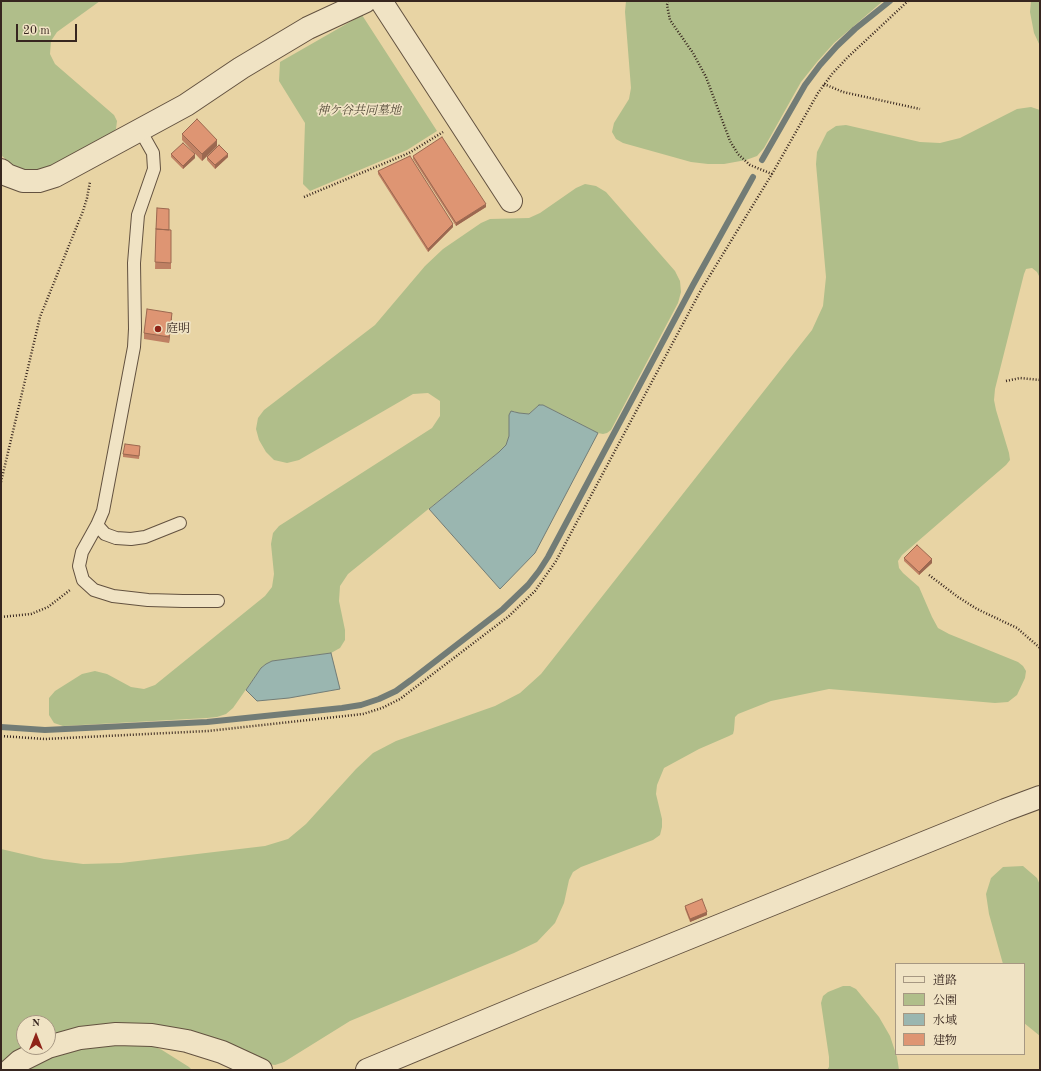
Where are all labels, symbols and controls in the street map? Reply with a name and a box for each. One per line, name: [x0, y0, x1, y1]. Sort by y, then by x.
scale bar: [18, 16, 79, 42]
text: 20 m: [23, 25, 50, 37]
park label: 神ケ谷共同墓地: [317, 104, 401, 118]
place label: 庭明: [166, 322, 190, 336]
marker: 庭明: [153, 324, 163, 334]
legend: [895, 963, 1025, 1055]
text: 道路: [933, 975, 957, 987]
text: 公園: [933, 995, 957, 1007]
north arrow: [16, 1015, 56, 1055]
text: 水域: [933, 1015, 957, 1027]
text: N: [32, 1018, 40, 1029]
text: 建物: [933, 1035, 957, 1047]

